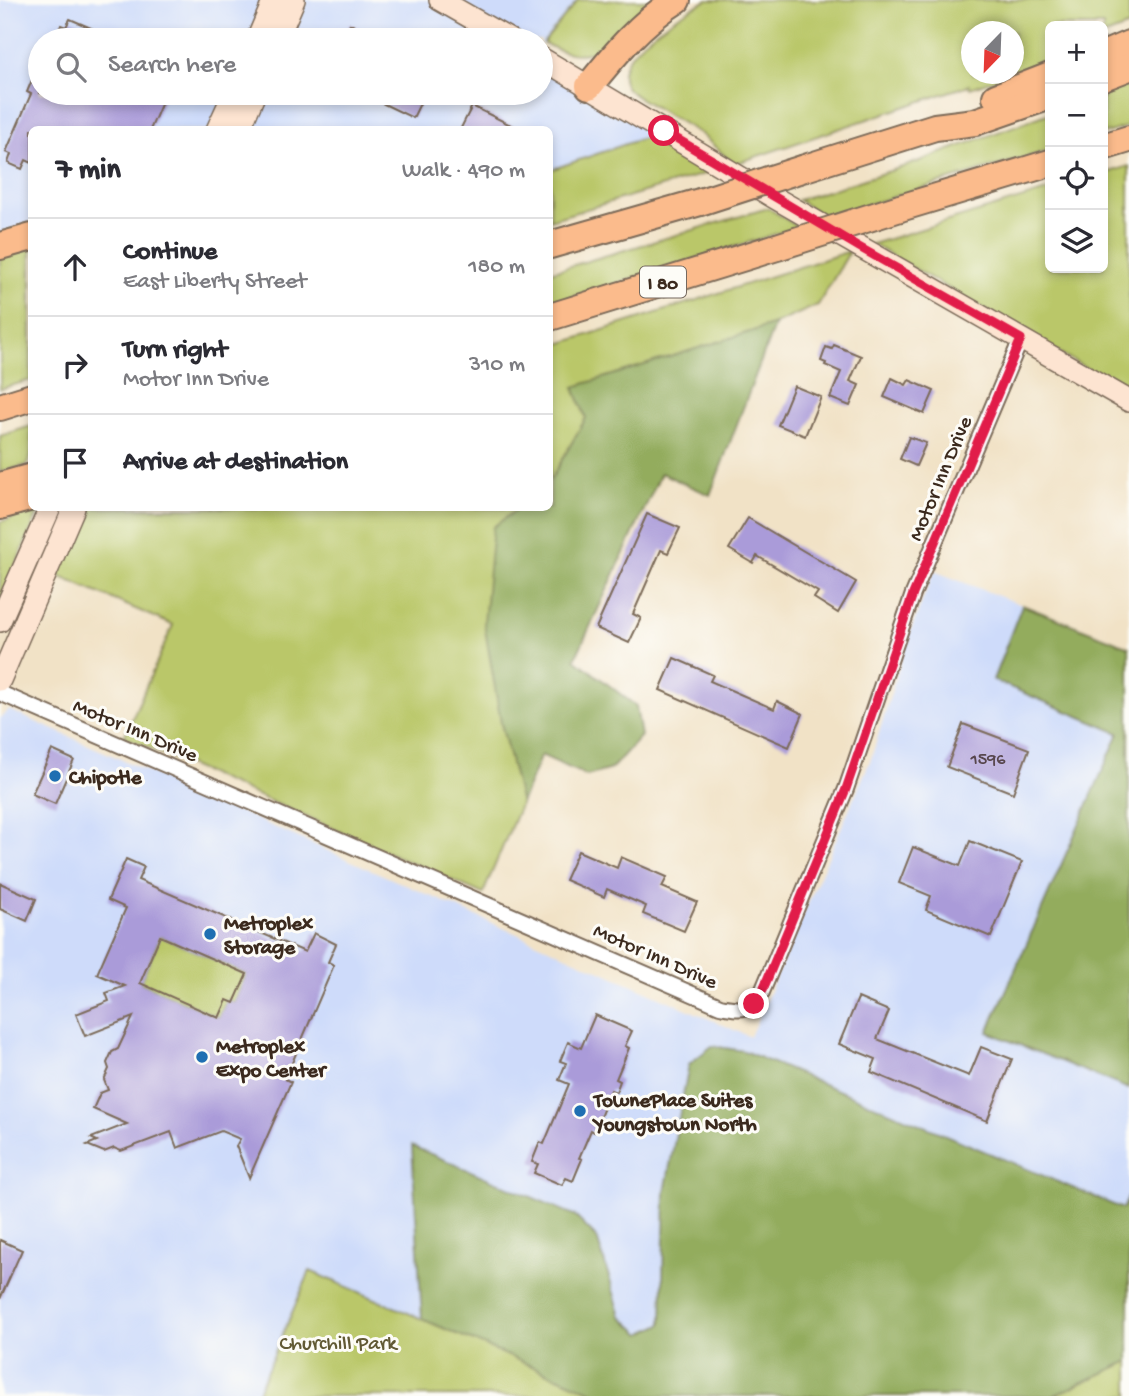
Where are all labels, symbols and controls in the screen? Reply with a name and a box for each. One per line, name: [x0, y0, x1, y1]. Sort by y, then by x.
north arrow: [961, 21, 1024, 84]
map controls: [1045, 21, 1108, 273]
button: +: [1045, 21, 1108, 84]
search box: [28, 28, 553, 105]
icon: search: [52, 48, 90, 86]
text: Search here: [108, 51, 236, 82]
button: −: [1045, 84, 1108, 147]
route start: [648, 115, 679, 146]
button: locate: [1045, 147, 1108, 210]
text: 7 min: [56, 154, 121, 189]
text: Walk · 490 m: [402, 158, 525, 185]
button: layers: [1045, 210, 1108, 273]
text: Continue: [123, 238, 217, 269]
icon: ahead: [56, 248, 94, 286]
text: 180 m: [468, 254, 525, 281]
road number: I 80: [640, 266, 686, 298]
text: East Liberty Street: [123, 269, 306, 296]
text: Turn right: [123, 336, 227, 367]
icon: right: [56, 346, 94, 384]
text: 310 m: [469, 352, 525, 379]
text: Motor Inn Drive: [123, 367, 269, 394]
street label: Motor Inn Drive: [905, 412, 980, 546]
icon: arrive: [56, 444, 94, 482]
text: Arrive at destination: [123, 448, 348, 479]
street label: Motor Inn Drive: [68, 695, 202, 770]
house number: 1596: [970, 750, 1006, 771]
place label: Chipotle: [68, 767, 143, 792]
marker: Chipotle: [47, 768, 63, 784]
place label: Metroplex Storage: [224, 913, 314, 962]
street label: Motor Inn Drive: [589, 920, 722, 997]
marker: Metroplex Storage: [202, 926, 218, 942]
route end: [738, 988, 769, 1019]
place label: Metroplex Expo Center: [216, 1036, 328, 1085]
marker: Metroplex Expo Center: [194, 1049, 210, 1065]
place label: TownePlace Suites Youngstown North: [591, 1090, 757, 1139]
marker: TownePlace Suites Youngstown North: [572, 1103, 588, 1119]
park label: Churchill Park: [279, 1333, 399, 1358]

